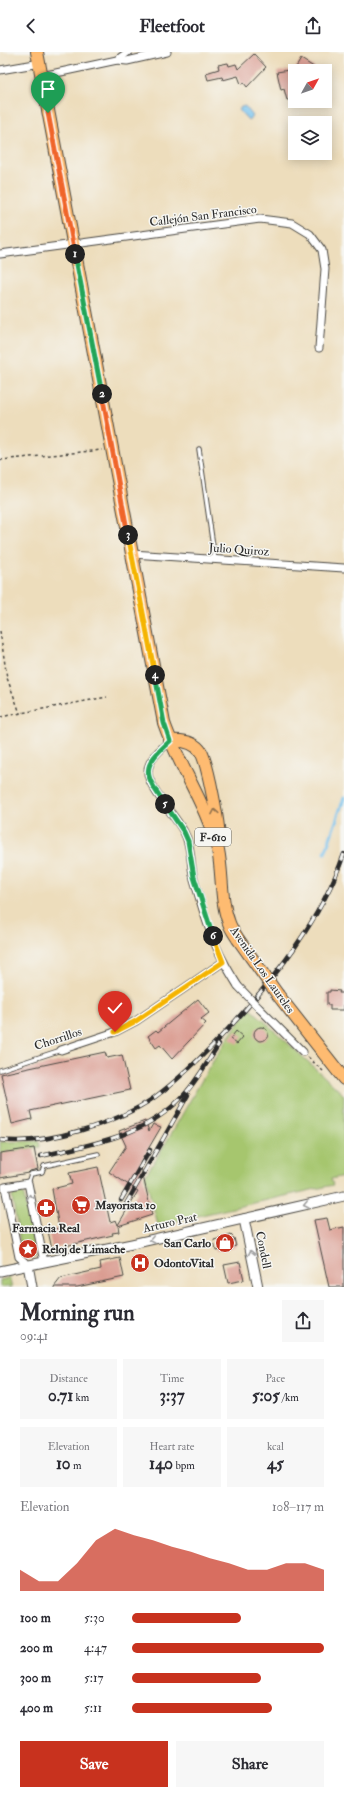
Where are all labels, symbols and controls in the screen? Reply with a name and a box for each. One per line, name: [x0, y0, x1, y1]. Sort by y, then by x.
icon: back: [20, 15, 42, 37]
text: Fleetfoot: [139, 15, 205, 38]
icon: share: [302, 15, 324, 37]
north arrow: [288, 64, 332, 108]
map controls: [288, 64, 332, 160]
pin: [31, 72, 65, 113]
icon: arrive: [37, 78, 59, 100]
button: layers: [288, 116, 332, 160]
street label: Callejón San Francisco: [149, 202, 258, 230]
pin: 1: [65, 244, 85, 264]
text: 1: [73, 247, 77, 260]
pin: 2: [92, 384, 112, 404]
text: 2: [99, 387, 105, 400]
pin: 3: [118, 525, 138, 545]
text: 3: [126, 528, 130, 541]
street label: Julio Quiroz: [207, 540, 270, 560]
pin: 4: [145, 665, 165, 685]
text: 4: [152, 668, 158, 681]
pin: 5: [155, 794, 175, 814]
text: 5: [163, 797, 167, 810]
one-way arrow: [211, 808, 220, 815]
road number: F-610: [195, 828, 231, 846]
street label: Avenida Los Laureles: [226, 923, 298, 1016]
pin: 6: [203, 926, 223, 946]
text: 6: [210, 929, 216, 942]
pin: [98, 991, 132, 1032]
icon: check: [104, 997, 126, 1019]
street label: Chorrillos: [32, 1024, 84, 1054]
one-way arrow: [27, 1194, 35, 1200]
supermarket icon: Mayorista 10: [70, 1194, 92, 1216]
pharmacy icon: Farmacia Real: [35, 1197, 57, 1219]
place label: Mayorista 10: [94, 1198, 156, 1213]
one-way arrow: [303, 1200, 310, 1209]
street label: Arturo Prat: [140, 1209, 199, 1237]
place label: Farmacia Real: [12, 1221, 81, 1236]
street label: Condell: [252, 1230, 274, 1270]
shop icon: San Carlo: [214, 1232, 236, 1254]
one-way arrow: [149, 1235, 155, 1243]
place label: San Carlo: [164, 1236, 211, 1251]
place icon: Reloj de Limache: [17, 1238, 39, 1260]
place label: Reloj de Limache: [42, 1242, 126, 1257]
one-way arrow: [248, 1250, 256, 1256]
hospital icon: OdontoVital: [129, 1252, 151, 1274]
place label: OdontoVital: [154, 1256, 215, 1271]
text: Morning run: [20, 1299, 135, 1327]
button: share: [282, 1300, 324, 1342]
text: 09:41: [20, 1328, 48, 1344]
text: Distance: [49, 1372, 88, 1385]
text: Time: [160, 1372, 184, 1385]
text: Pace: [265, 1372, 285, 1385]
text: 0.71: [48, 1385, 73, 1406]
text: 3:37: [159, 1385, 185, 1406]
text: 5:05: [252, 1385, 280, 1406]
text: km: [73, 1391, 89, 1404]
text: /km: [280, 1391, 299, 1404]
text: Elevation: [48, 1440, 90, 1453]
text: Heart rate: [150, 1440, 194, 1453]
text: kcal: [267, 1440, 284, 1453]
text: 10: [56, 1453, 71, 1474]
text: 140: [149, 1453, 173, 1474]
text: 45: [267, 1453, 284, 1474]
text: m: [71, 1459, 81, 1472]
text: bpm: [173, 1459, 195, 1472]
text: Elevation: [20, 1499, 70, 1515]
text: 108–117 m: [272, 1499, 324, 1515]
text: 100 m: [20, 1610, 51, 1626]
text: 5:30: [84, 1610, 105, 1626]
text: 200 m: [20, 1640, 53, 1656]
text: 4:47: [84, 1640, 107, 1656]
text: 300 m: [20, 1670, 51, 1686]
text: 5:17: [84, 1670, 104, 1686]
text: 400 m: [20, 1700, 53, 1716]
text: 5:11: [84, 1700, 102, 1716]
button: Save: [20, 1741, 168, 1787]
button: Share: [176, 1741, 324, 1787]

